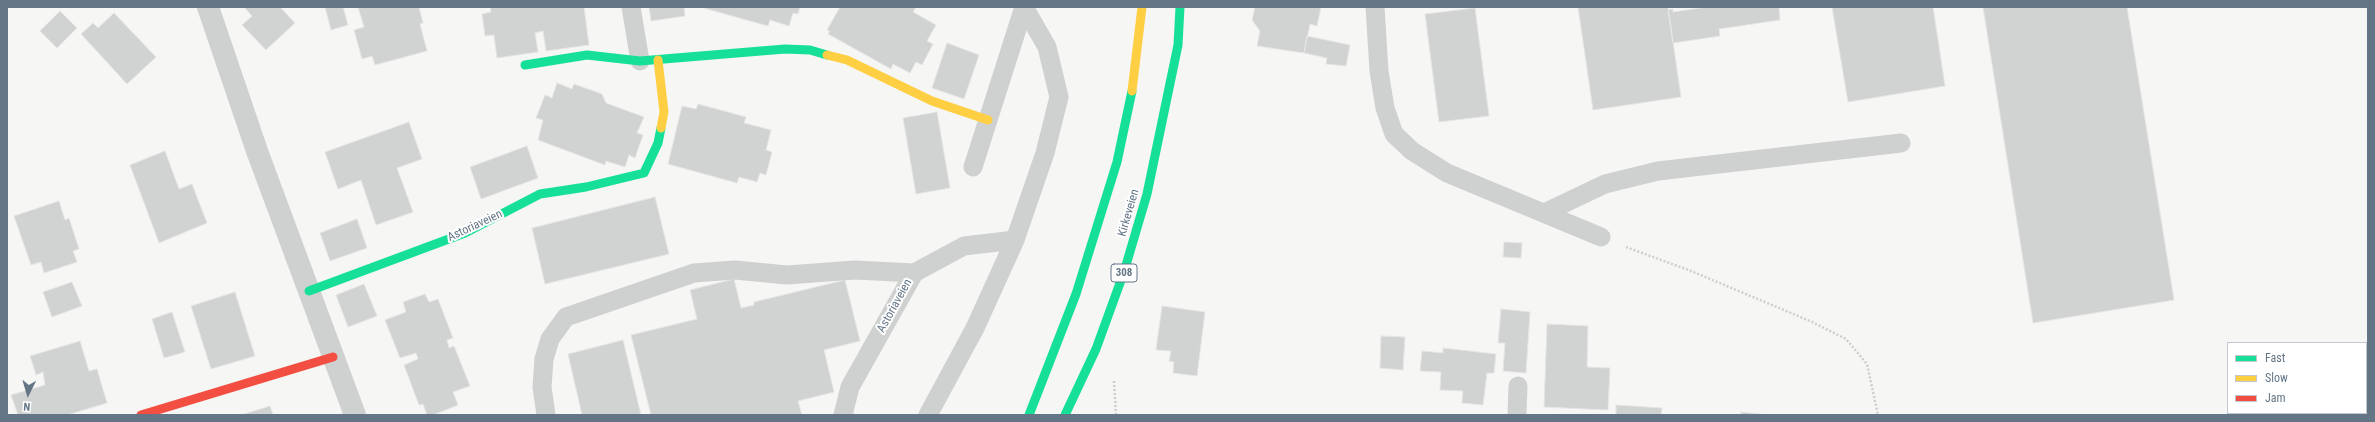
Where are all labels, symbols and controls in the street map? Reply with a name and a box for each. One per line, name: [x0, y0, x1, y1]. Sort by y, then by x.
street label: Kirkeveien: [1115, 188, 1143, 238]
street label: Astoriaveien: [445, 207, 505, 245]
road number: 308: [1111, 264, 1137, 282]
street label: Astoriaveien: [874, 277, 916, 335]
legend: [2227, 342, 2367, 414]
text: Fast: [2265, 351, 2285, 365]
text: Slow: [2265, 371, 2288, 385]
north arrow: [8, 374, 48, 414]
text: Jam: [2265, 391, 2286, 405]
text: N: [23, 400, 31, 413]

